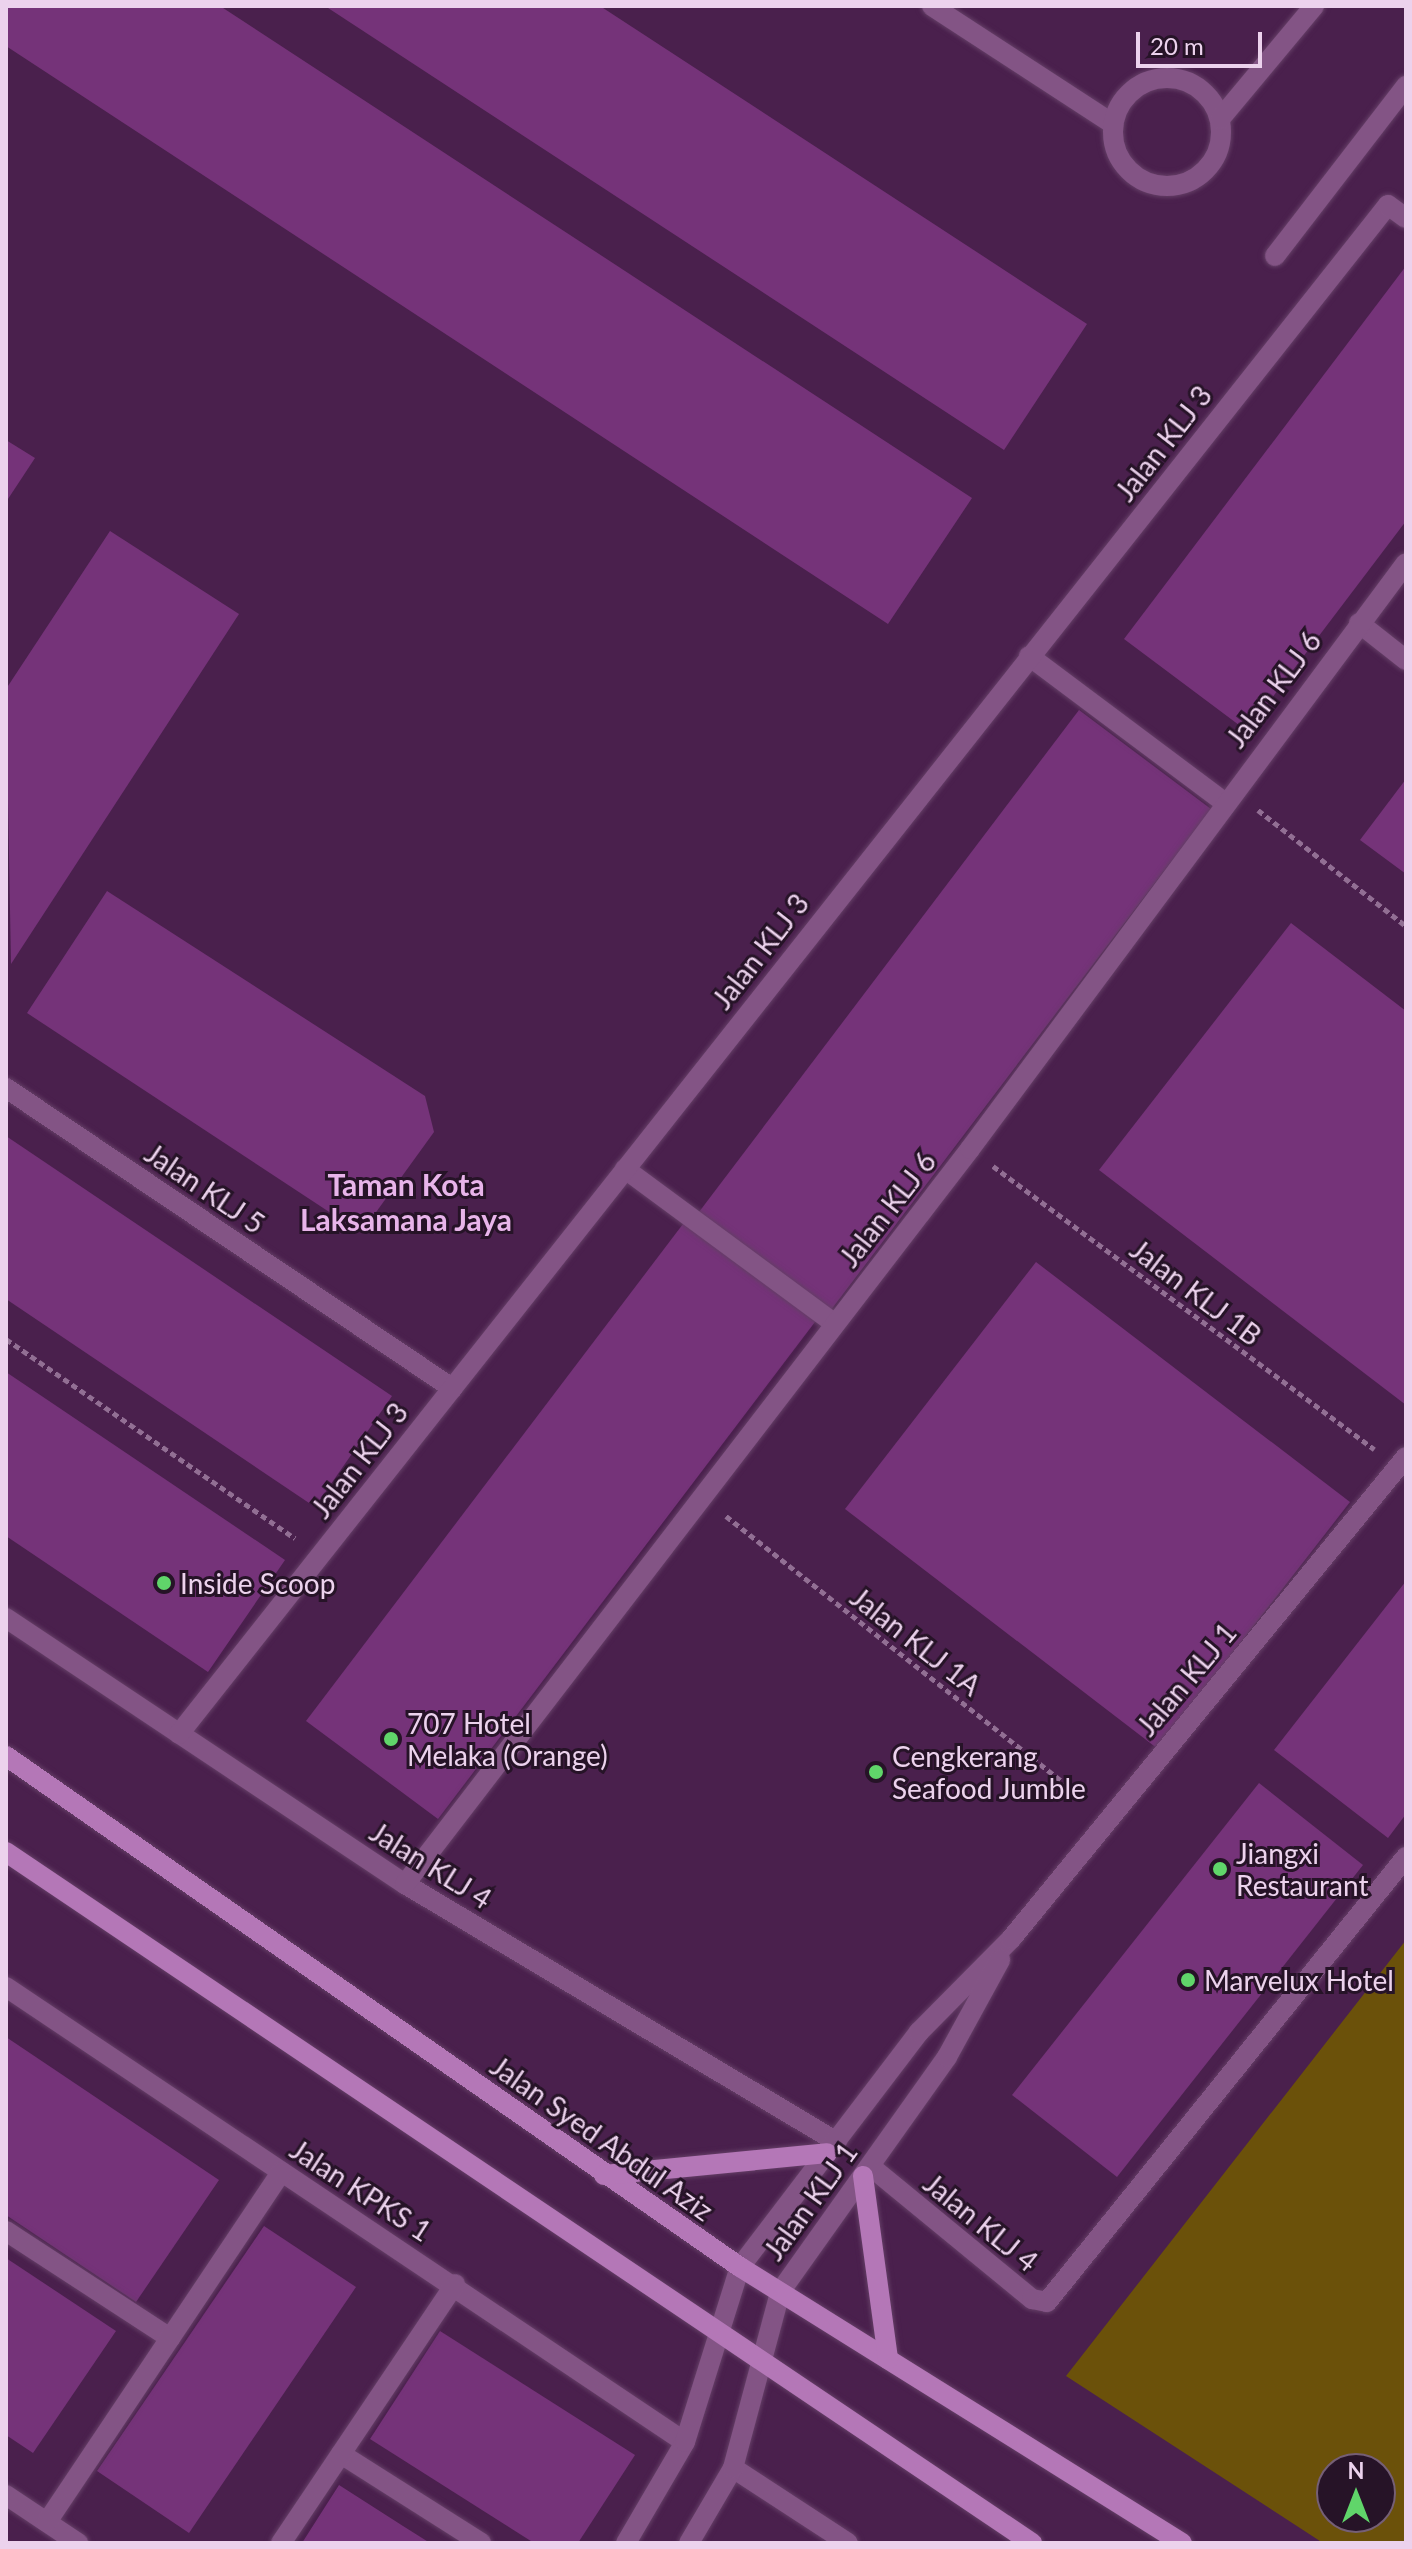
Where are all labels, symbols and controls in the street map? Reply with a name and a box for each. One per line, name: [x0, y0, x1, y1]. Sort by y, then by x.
scale bar: [1140, 16, 1266, 66]
text: 20 m: [1150, 31, 1204, 60]
street label: Jalan KLJ 3: [1108, 379, 1218, 507]
street label: Jalan KLJ 6: [1218, 624, 1328, 754]
street label: Jalan KLJ 3: [705, 887, 815, 1015]
street label: Jalan KLJ 5: [139, 1136, 271, 1240]
street label: Jalan KLJ 6: [832, 1145, 942, 1273]
district label: Taman Kota Laksamana Jaya: [300, 1166, 512, 1236]
street label: Jalan KLJ 1B: [1124, 1232, 1268, 1352]
street label: Jalan KLJ 3: [304, 1396, 414, 1524]
place label: Inside Scoop: [180, 1566, 335, 1600]
marker: Inside Scoop: [155, 1574, 173, 1592]
street label: Jalan KLJ 1A: [844, 1580, 988, 1702]
street label: Jalan KLJ 1: [1129, 1616, 1243, 1742]
place label: 707 Hotel Melaka (Orange): [407, 1706, 608, 1772]
marker: 707 Hotel Melaka (Orange): [382, 1730, 400, 1748]
place label: Cengkerang Seafood Jumble: [892, 1739, 1087, 1805]
marker: Cengkerang Seafood Jumble: [867, 1763, 885, 1781]
street label: Jalan KLJ 4: [364, 1815, 498, 1915]
place label: Jiangxi Restaurant: [1236, 1836, 1368, 1902]
marker: Jiangxi Restaurant: [1211, 1860, 1229, 1878]
place label: Marvelux Hotel: [1204, 1963, 1394, 1997]
marker: Marvelux Hotel: [1179, 1971, 1197, 1989]
street label: Jalan Syed Abdul Aziz: [484, 2048, 720, 2228]
street label: Jalan KPKS 1: [284, 2132, 438, 2248]
street label: Jalan KLJ 1: [756, 2136, 864, 2266]
street label: Jalan KLJ 4: [917, 2166, 1045, 2278]
north arrow: [1316, 2453, 1396, 2533]
text: N: [1348, 2457, 1364, 2484]

